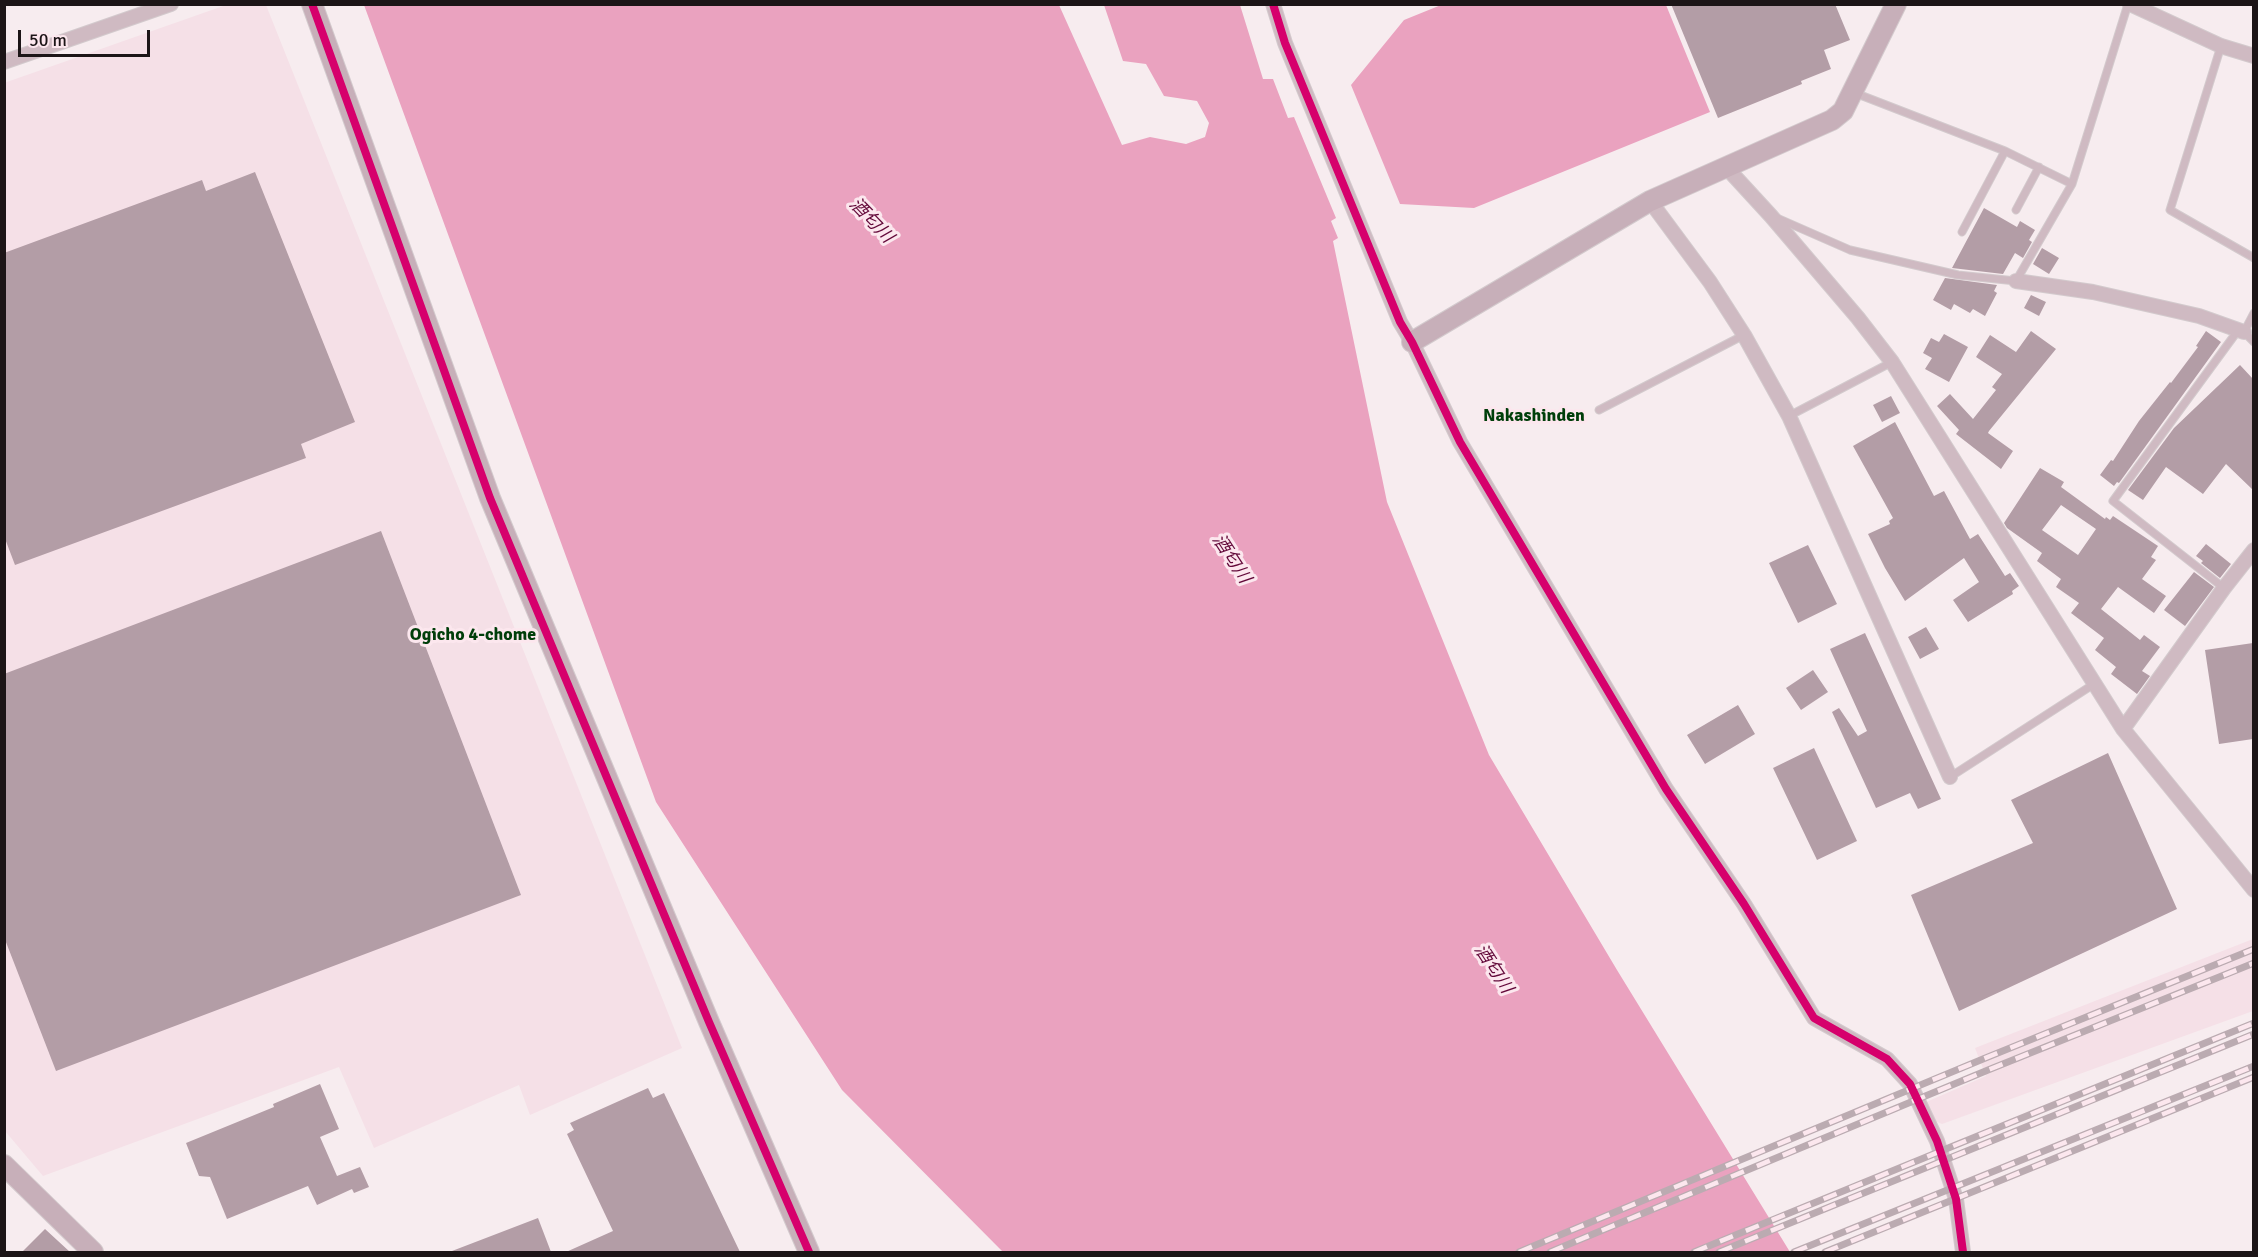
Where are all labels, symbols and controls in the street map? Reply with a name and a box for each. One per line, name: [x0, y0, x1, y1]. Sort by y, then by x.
scale bar: [21, 18, 153, 56]
text: 50 m: [29, 29, 67, 51]
water label: 酒匂川: [844, 194, 898, 248]
district label: Nakashinden: [1483, 405, 1585, 427]
water label: 酒匂川: [1207, 530, 1255, 588]
district label: Ogicho 4-chome: [410, 624, 536, 646]
water label: 酒匂川: [1469, 940, 1517, 998]

